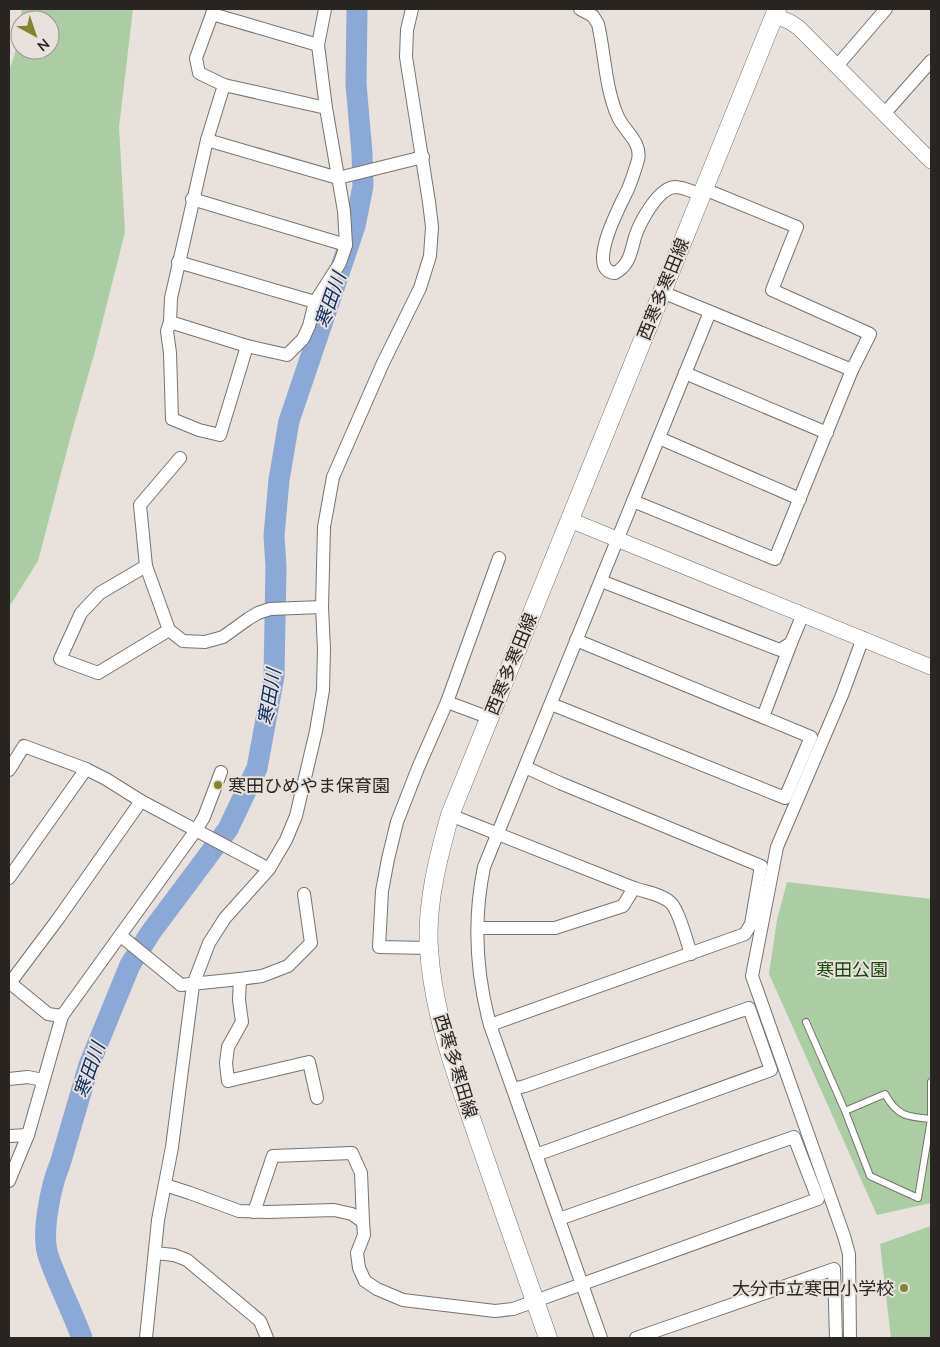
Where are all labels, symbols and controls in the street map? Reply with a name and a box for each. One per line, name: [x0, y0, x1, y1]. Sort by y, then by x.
north arrow: [10, 10, 60, 60]
text: N: [34, 35, 53, 55]
street label: 西寒多寒田線: [632, 235, 694, 343]
water label: 寒田川: [309, 267, 351, 331]
street label: 西寒多寒田線: [480, 610, 542, 718]
water label: 寒田川: [253, 665, 286, 727]
place label: 寒田ひめやま保育園: [228, 774, 390, 797]
marker: 寒田ひめやま保育園: [212, 779, 224, 791]
park label: 寒田公園: [816, 958, 888, 981]
street label: 西寒多寒田線: [429, 1011, 483, 1121]
water label: 寒田川: [68, 1037, 110, 1101]
place label: 大分市立寒田小学校: [732, 1277, 894, 1300]
marker: 大分市立寒田小学校: [898, 1282, 910, 1294]

